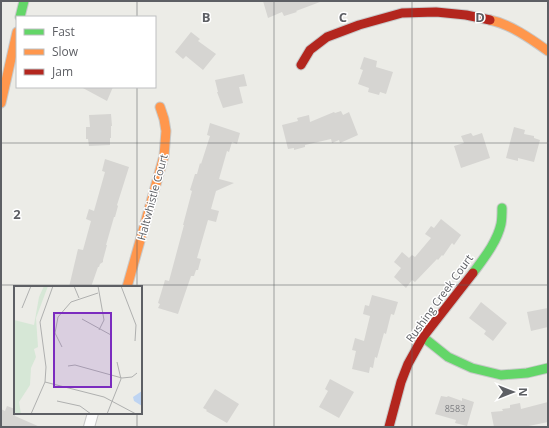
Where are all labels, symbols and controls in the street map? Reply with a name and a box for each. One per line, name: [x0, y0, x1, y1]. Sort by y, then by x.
text: B: [202, 8, 211, 26]
text: C: [339, 8, 347, 26]
text: D: [475, 8, 485, 26]
legend: [16, 16, 156, 88]
text: Fast: [52, 23, 75, 40]
text: Slow: [52, 43, 79, 60]
text: Jam: [51, 63, 73, 80]
street label: Haltwhistle Court: [133, 152, 171, 242]
text: 2: [13, 205, 21, 223]
street label: Rushing Creek Court: [402, 251, 476, 345]
inset map: [14, 286, 142, 414]
north arrow: [493, 372, 533, 412]
text: N: [516, 388, 531, 396]
house number: 8583: [445, 402, 465, 415]

